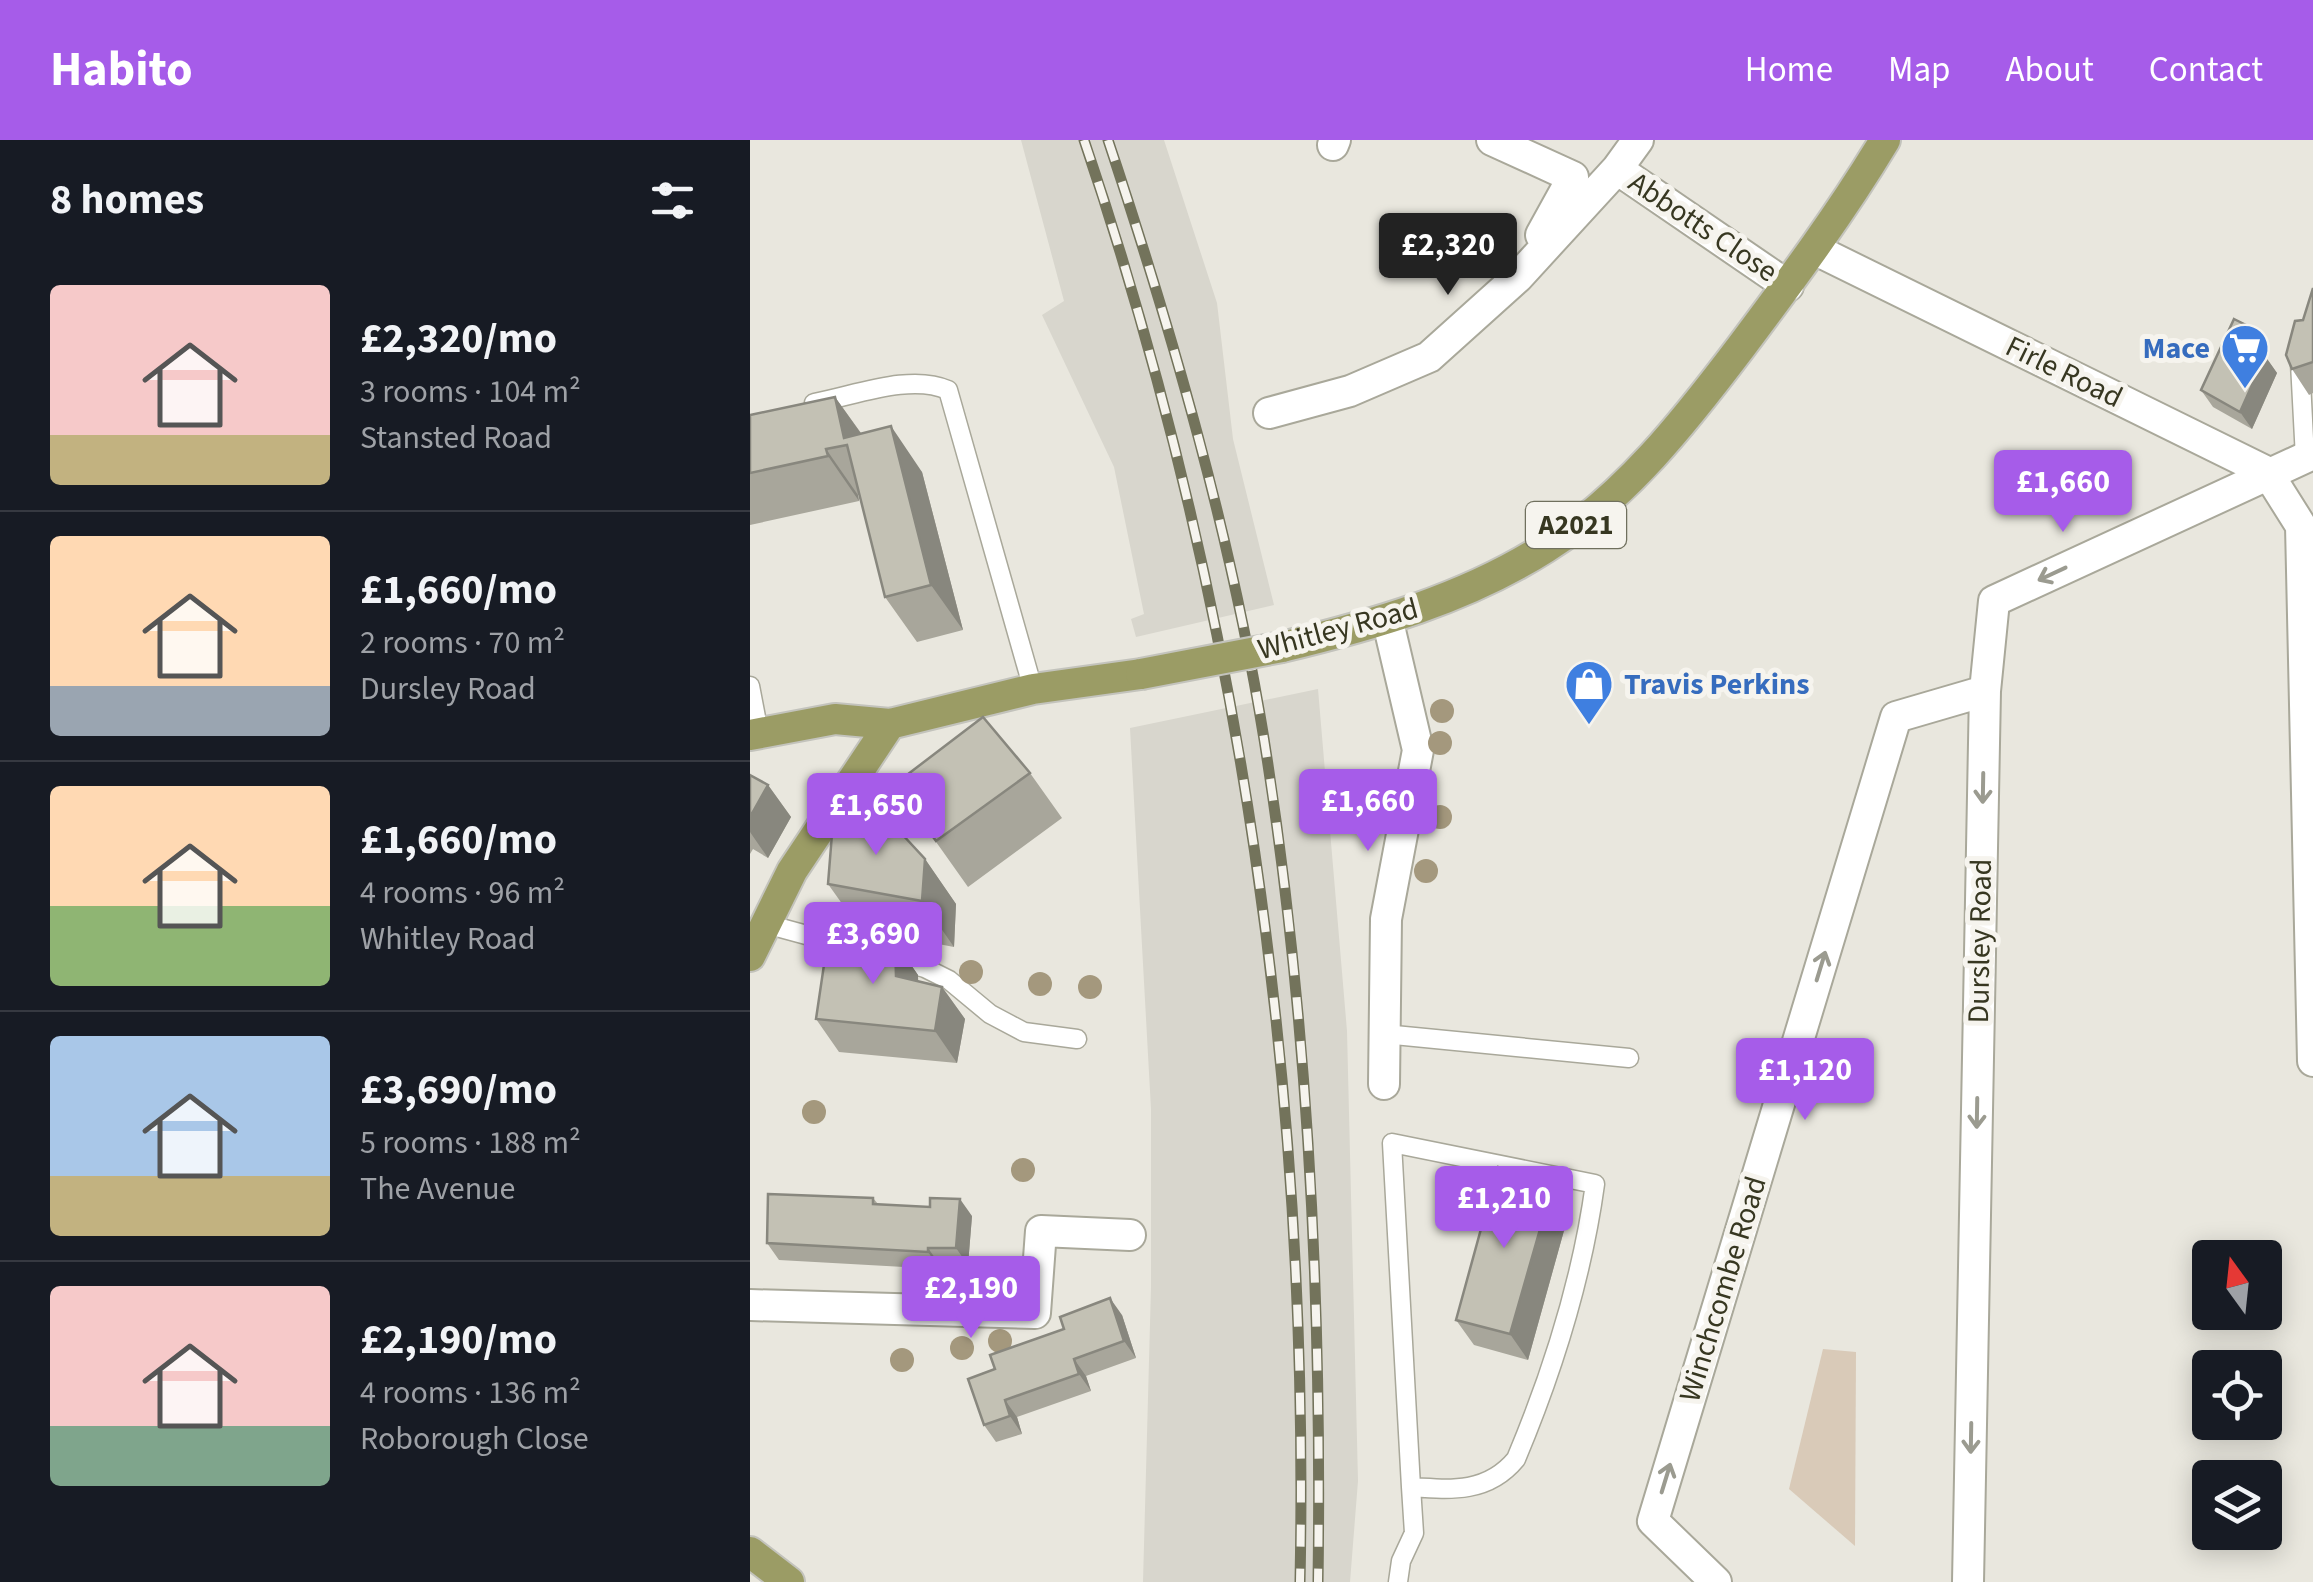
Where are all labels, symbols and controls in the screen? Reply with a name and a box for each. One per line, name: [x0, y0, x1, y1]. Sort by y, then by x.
text: Habito: [50, 36, 193, 104]
text: Home: [1745, 45, 1833, 95]
text: Map: [1888, 45, 1951, 95]
text: About: [2006, 45, 2094, 95]
text: Contact: [2149, 45, 2263, 95]
street label: Abbotts Close: [1620, 161, 1786, 293]
text: 8 homes: [50, 170, 204, 230]
icon: filters: [645, 173, 700, 228]
pin: £2,320: [1367, 213, 1529, 298]
text: £2,320: [1401, 222, 1495, 268]
text: £2,320/mo: [360, 309, 557, 369]
supermarket icon: Mace: [2219, 322, 2271, 390]
icon: home: [130, 325, 250, 445]
street label: Firle Road: [1998, 325, 2130, 419]
place label: Mace: [2143, 327, 2210, 370]
text: 3 rooms · 104 m²: [360, 369, 581, 415]
text: Stansted Road: [360, 415, 552, 461]
pin: £1,660: [1982, 450, 2144, 535]
text: £1,660: [2016, 459, 2110, 505]
road number: A2021: [1526, 502, 1626, 548]
text: £1,660/mo: [360, 560, 557, 620]
one-way arrow: [2038, 565, 2068, 584]
icon: home: [130, 576, 250, 696]
street label: Whitley Road: [1253, 587, 1423, 671]
text: 2 rooms · 70 m²: [360, 620, 565, 666]
shop icon: Travis Perkins: [1563, 658, 1615, 726]
place label: Travis Perkins: [1624, 663, 1810, 706]
text: Dursley Road: [360, 666, 536, 712]
pin: £1,660: [1287, 769, 1449, 854]
one-way arrow: [1974, 772, 1993, 804]
pin: £1,650: [795, 773, 957, 858]
text: £1,660: [1321, 778, 1415, 824]
text: £1,650: [829, 782, 923, 828]
text: £1,660/mo: [360, 810, 557, 870]
icon: home: [130, 826, 250, 946]
street label: Dursley Road: [1957, 858, 2003, 1024]
text: 4 rooms · 96 m²: [360, 870, 565, 916]
pin: £3,690: [792, 902, 954, 987]
text: £3,690: [826, 911, 920, 957]
text: Whitley Road: [360, 916, 535, 962]
one-way arrow: [1813, 951, 1831, 982]
pin: £1,120: [1724, 1038, 1886, 1123]
text: £1,120: [1758, 1047, 1852, 1093]
text: £3,690/mo: [360, 1060, 557, 1120]
icon: home: [130, 1076, 250, 1196]
one-way arrow: [1968, 1096, 1986, 1129]
text: 5 rooms · 188 m²: [360, 1120, 581, 1166]
text: The Avenue: [360, 1166, 515, 1212]
pin: £1,210: [1423, 1166, 1585, 1251]
street label: Winchcombe Road: [1668, 1171, 1778, 1407]
text: £1,210: [1457, 1175, 1551, 1221]
north arrow: [2192, 1240, 2282, 1330]
map controls: [2192, 1240, 2282, 1550]
pin: £2,190: [890, 1256, 1052, 1341]
text: £2,190: [924, 1265, 1018, 1311]
text: £2,190/mo: [360, 1310, 557, 1370]
icon: home: [130, 1326, 250, 1446]
button: locate: [2192, 1350, 2282, 1440]
text: 4 rooms · 136 m²: [360, 1370, 581, 1416]
text: Roborough Close: [360, 1416, 589, 1462]
one-way arrow: [1961, 1422, 1980, 1454]
button: layers: [2192, 1460, 2282, 1550]
one-way arrow: [1658, 1463, 1676, 1494]

